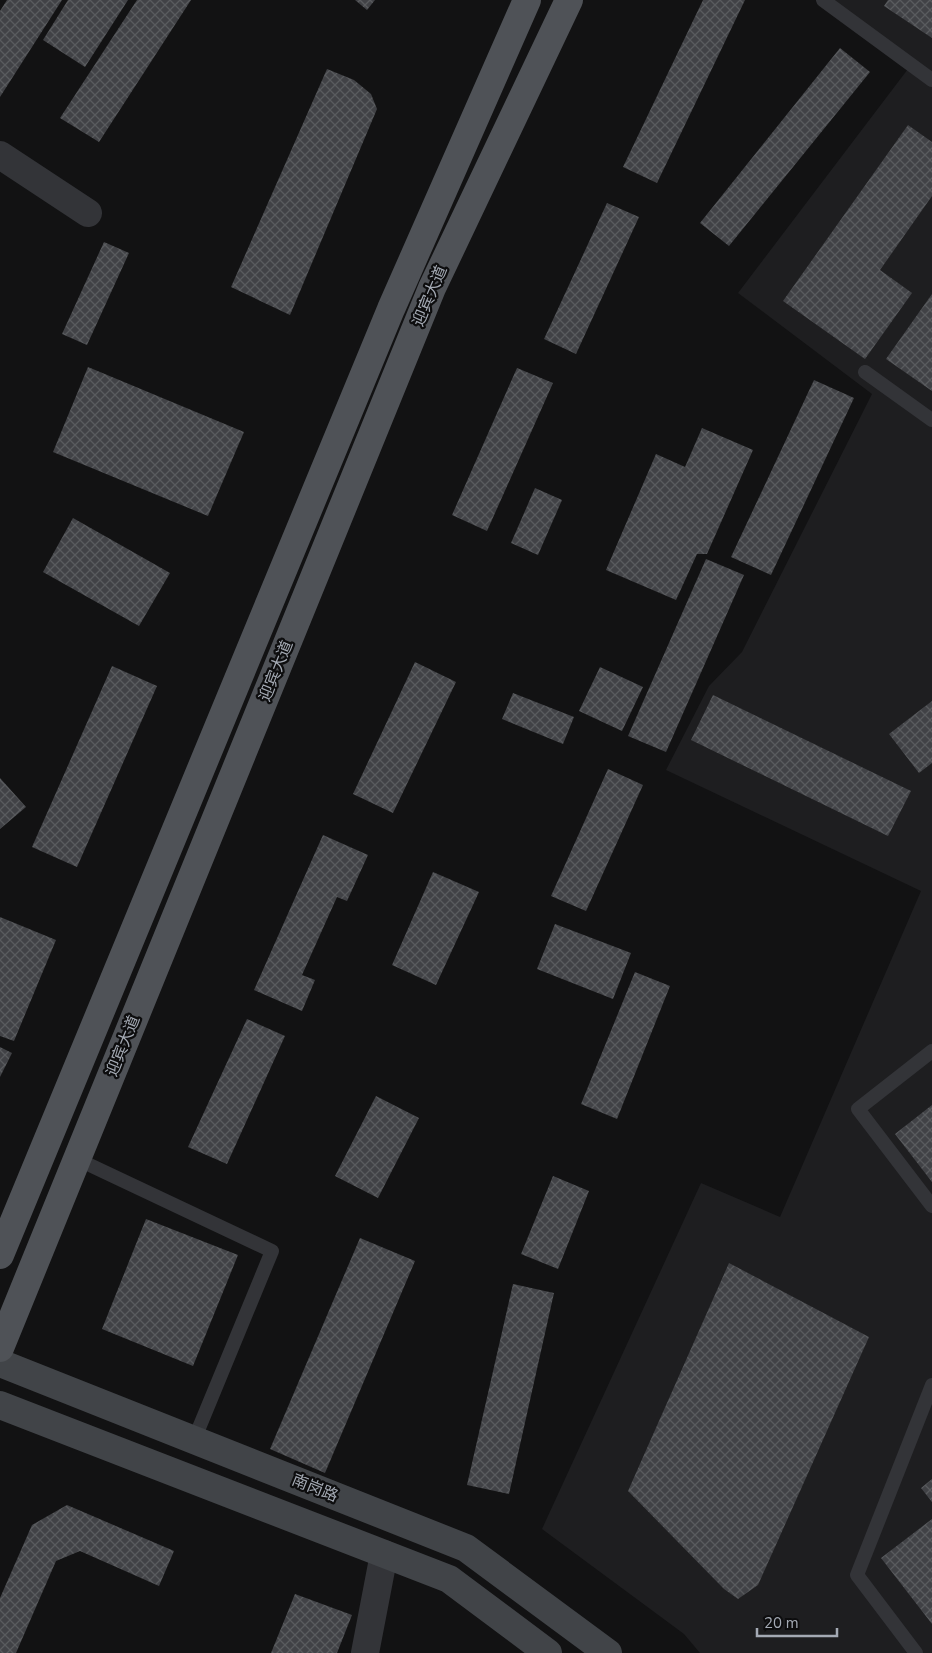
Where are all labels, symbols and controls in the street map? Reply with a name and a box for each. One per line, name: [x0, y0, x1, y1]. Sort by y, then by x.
street label: 迎宾大道: [407, 262, 453, 330]
street label: 迎宾大道: [254, 637, 298, 705]
street label: 迎宾大道: [101, 1012, 145, 1080]
street label: 南岗路: [289, 1469, 341, 1507]
scale bar: [757, 1606, 837, 1638]
text: 20 m: [764, 1613, 799, 1633]

